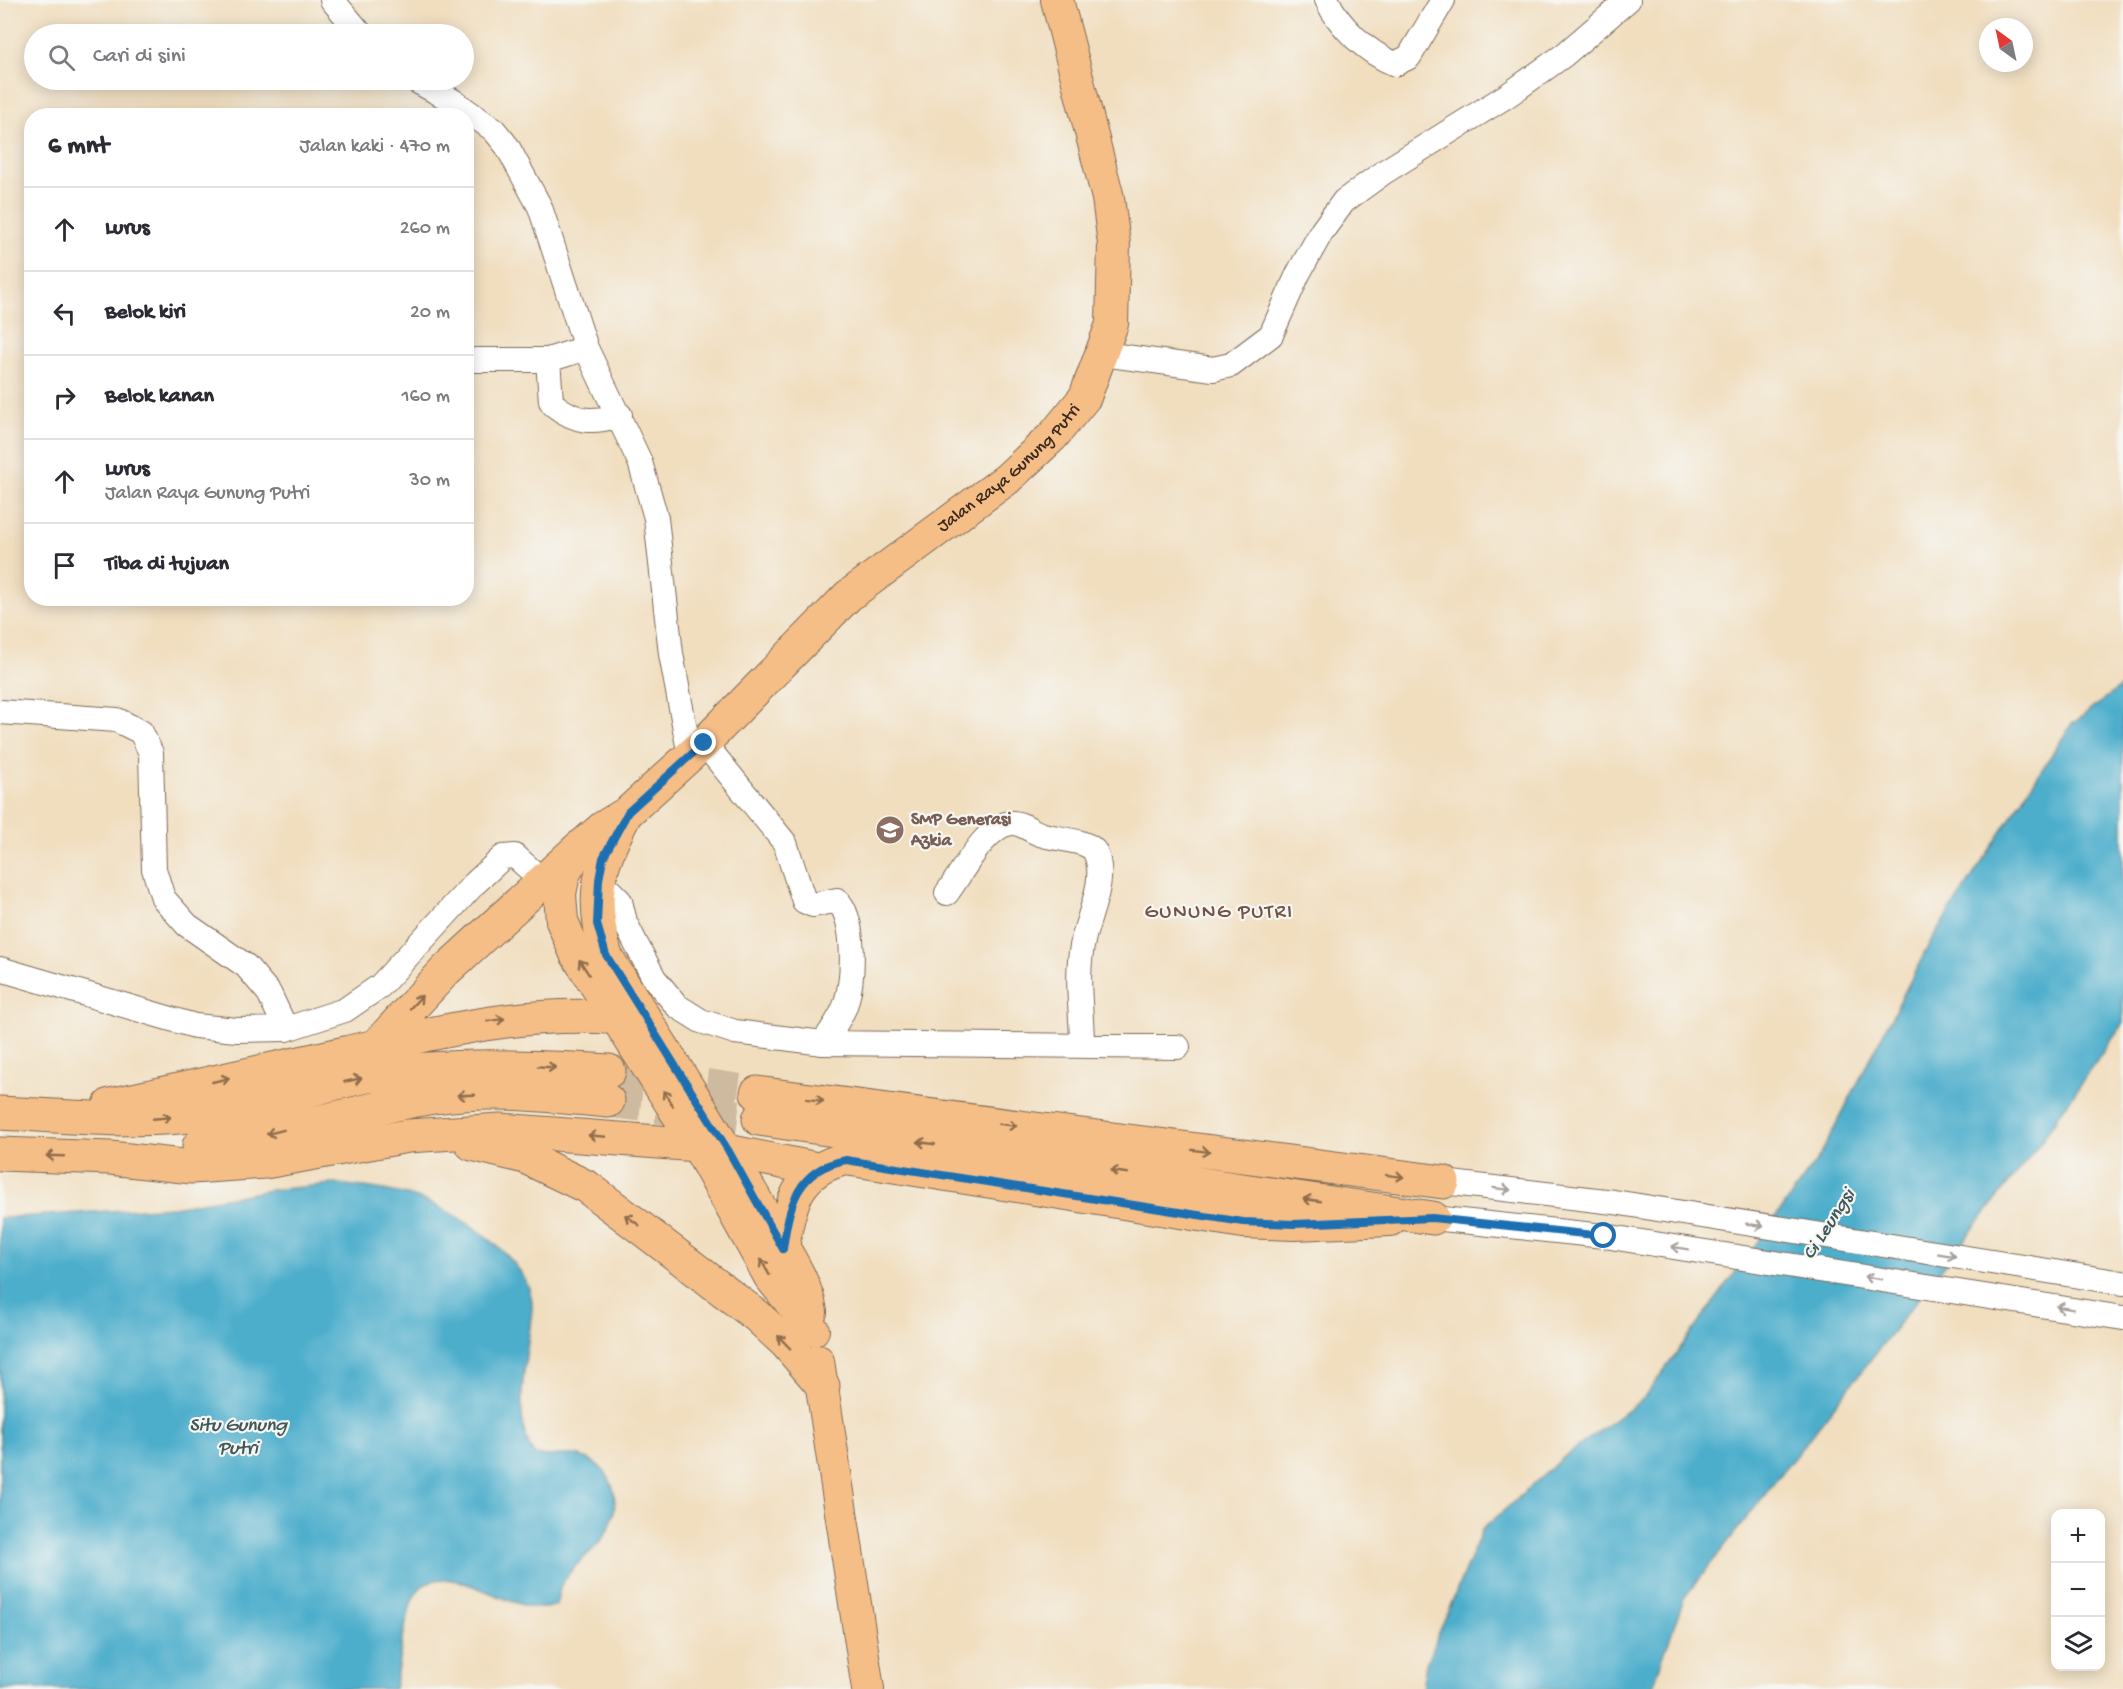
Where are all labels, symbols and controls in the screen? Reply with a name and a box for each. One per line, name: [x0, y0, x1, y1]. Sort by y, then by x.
north arrow: [1979, 18, 2033, 72]
search box: [24, 24, 474, 90]
icon: search: [45, 41, 78, 74]
text: Cari di sini: [93, 44, 186, 70]
text: 6 mnt: [48, 132, 109, 163]
text: Jalan kaki · 470 m: [299, 136, 450, 159]
icon: ahead: [48, 213, 81, 246]
text: Lurus: [105, 216, 150, 242]
text: 260 m: [400, 218, 450, 241]
icon: left: [48, 297, 81, 330]
text: Belok kiri: [105, 300, 186, 326]
text: 20 m: [410, 302, 450, 325]
icon: right: [48, 381, 81, 414]
text: Belok kanan: [105, 384, 214, 410]
text: 160 m: [401, 386, 450, 409]
street label: Jalan Raya Gunung Putri: [933, 400, 1085, 537]
text: Lurus: [105, 457, 150, 483]
icon: ahead: [48, 465, 81, 498]
text: 30 m: [409, 470, 450, 493]
text: Jalan Raya Gunung Putri: [105, 483, 310, 506]
icon: arrive: [48, 549, 81, 582]
text: Tiba di tujuan: [105, 552, 229, 578]
route end: [690, 729, 716, 755]
place label: SMP Generasi Azkia: [910, 810, 1012, 852]
school or university icon: SMP Generasi Azkia: [874, 814, 906, 846]
district label: GUNUNG PUTRI: [1145, 901, 1293, 926]
one-way arrow: [578, 959, 591, 976]
one-way arrow: [409, 995, 423, 1010]
one-way arrow: [486, 1015, 505, 1026]
one-way arrow: [536, 1062, 556, 1073]
one-way arrow: [212, 1074, 231, 1086]
one-way arrow: [343, 1074, 362, 1085]
one-way arrow: [457, 1090, 477, 1101]
one-way arrow: [662, 1090, 674, 1107]
one-way arrow: [804, 1095, 824, 1106]
one-way arrow: [151, 1112, 171, 1123]
one-way arrow: [998, 1120, 1017, 1131]
one-way arrow: [266, 1127, 285, 1139]
one-way arrow: [588, 1130, 608, 1141]
one-way arrow: [917, 1138, 937, 1149]
one-way arrow: [1191, 1145, 1211, 1156]
one-way arrow: [45, 1150, 65, 1162]
one-way arrow: [1110, 1166, 1130, 1177]
one-way arrow: [1384, 1170, 1404, 1181]
water label: Ci Leungsi: [1799, 1183, 1863, 1265]
one-way arrow: [1491, 1184, 1511, 1195]
one-way arrow: [1303, 1195, 1323, 1206]
one-way arrow: [624, 1214, 640, 1226]
one-way arrow: [1744, 1219, 1764, 1230]
route start: [1590, 1222, 1616, 1248]
one-way arrow: [1671, 1242, 1690, 1253]
one-way arrow: [1937, 1250, 1957, 1261]
one-way arrow: [759, 1259, 771, 1276]
one-way arrow: [1863, 1272, 1883, 1283]
one-way arrow: [2056, 1303, 2076, 1314]
one-way arrow: [777, 1334, 791, 1349]
water label: Situ Gunung Putri: [189, 1415, 288, 1461]
map controls: [2051, 1509, 2105, 1671]
button: +: [2051, 1509, 2105, 1563]
button: −: [2051, 1563, 2105, 1617]
button: layers: [2051, 1617, 2105, 1671]

